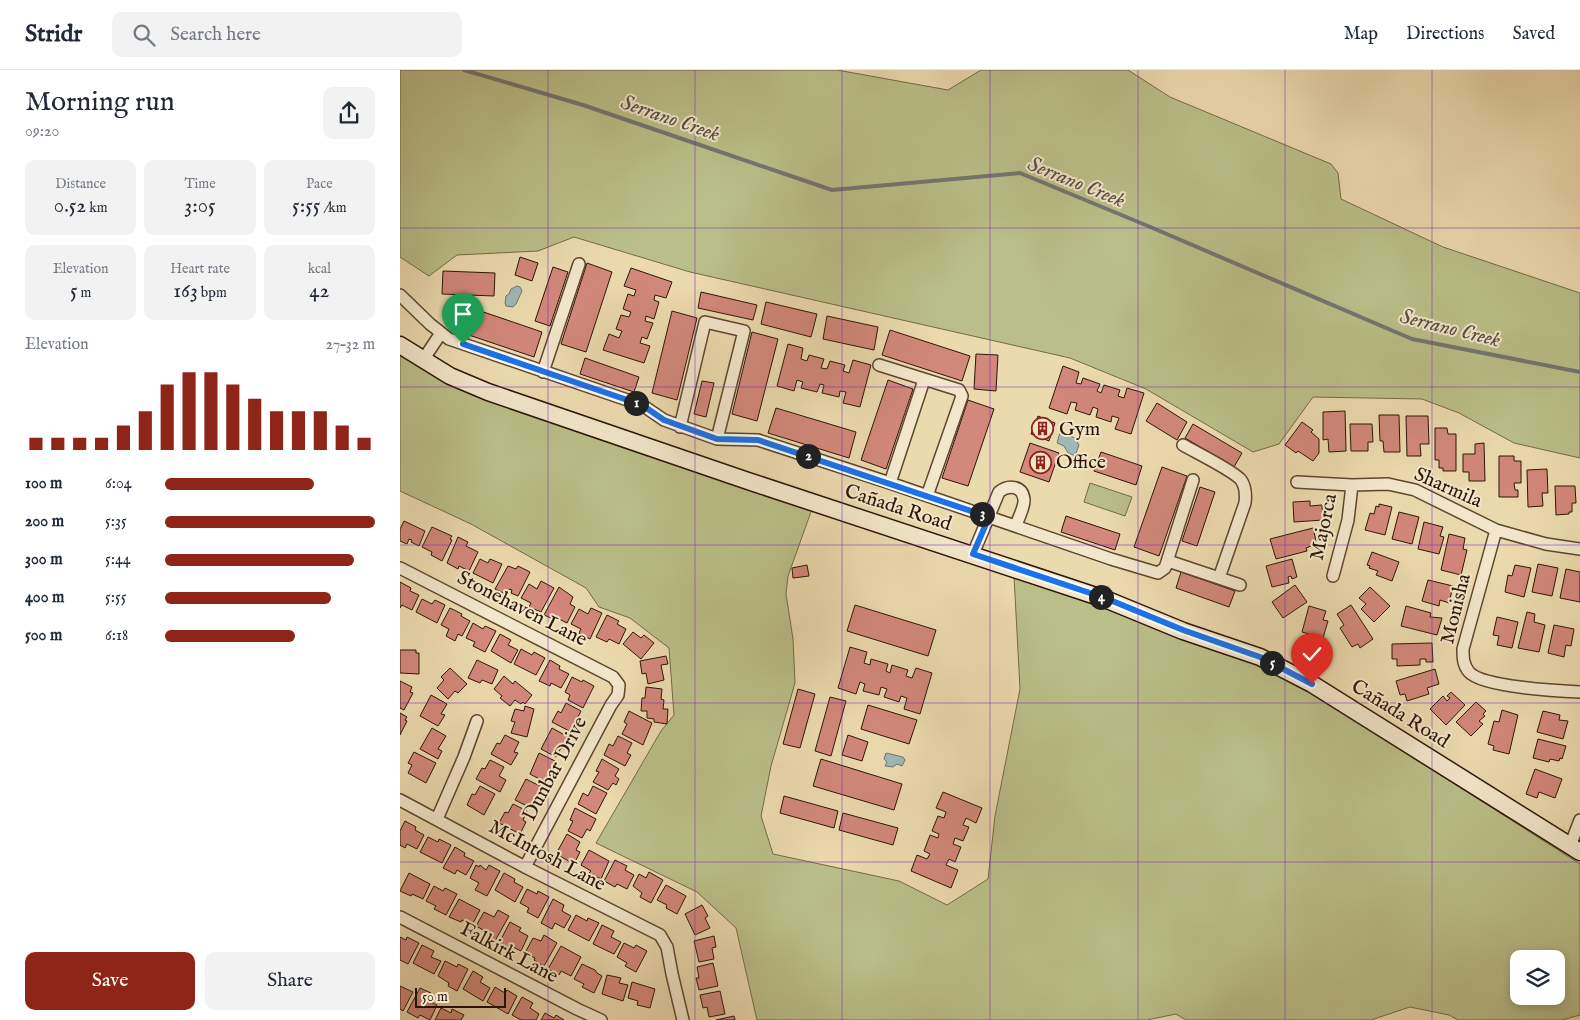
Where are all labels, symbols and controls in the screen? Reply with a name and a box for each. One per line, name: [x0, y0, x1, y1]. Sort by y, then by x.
search box: [112, 12, 462, 57]
text: Stridr: [25, 19, 82, 50]
icon: search: [130, 21, 158, 49]
text: Search here: [170, 23, 261, 47]
text: Map: [1344, 23, 1378, 46]
text: Directions: [1406, 23, 1484, 46]
text: Saved: [1512, 23, 1555, 46]
text: Morning run: [25, 85, 175, 120]
button: share: [323, 87, 375, 139]
water label: Serrano Creek: [617, 90, 724, 149]
text: 09:20: [25, 122, 59, 142]
water label: Serrano Creek: [1023, 151, 1129, 215]
text: Distance: [55, 175, 106, 193]
text: Time: [184, 175, 216, 193]
text: Pace: [306, 175, 333, 193]
text: 0.52: [54, 193, 86, 220]
text: 3:05: [184, 193, 216, 220]
text: 5:55: [292, 193, 320, 220]
text: km: [86, 199, 107, 217]
text: /km: [320, 199, 347, 217]
text: Elevation: [53, 260, 108, 278]
text: Heart rate: [170, 260, 230, 278]
text: kcal: [308, 260, 331, 278]
text: 5: [70, 278, 78, 305]
text: 163: [173, 278, 198, 305]
text: 42: [309, 278, 329, 305]
text: m: [78, 284, 91, 302]
text: bpm: [198, 284, 227, 302]
pin: [442, 293, 484, 344]
icon: arrive: [449, 300, 477, 328]
water label: Serrano Creek: [1397, 303, 1504, 355]
text: Elevation: [25, 335, 88, 355]
text: 27–32 m: [326, 335, 375, 355]
pin: 1: [624, 390, 648, 416]
text: 1: [634, 394, 639, 412]
building icon: Gym: [1031, 417, 1055, 441]
place label: Gym: [1059, 417, 1100, 442]
pin: 2: [796, 444, 820, 468]
text: 2: [805, 447, 812, 465]
building icon: Office: [1028, 450, 1052, 474]
place label: Office: [1056, 450, 1106, 475]
street label: Sharmila: [1410, 462, 1486, 514]
text: 100 m: [25, 474, 62, 494]
text: 6:04: [105, 474, 132, 494]
street label: Cañada Road: [841, 479, 955, 537]
street label: Majorca: [1305, 491, 1343, 563]
pin: 3: [970, 502, 994, 526]
text: 3: [980, 505, 985, 523]
text: 200 m: [25, 512, 64, 532]
text: 5:35: [105, 512, 127, 532]
text: 300 m: [25, 550, 63, 570]
text: 5:44: [105, 550, 131, 570]
street label: Stonehaven Lane: [453, 566, 591, 652]
street label: Monisha: [1435, 571, 1477, 647]
pin: 4: [1088, 584, 1114, 610]
text: 400 m: [25, 588, 64, 608]
text: 5:55: [105, 588, 127, 608]
text: 4: [1098, 588, 1105, 606]
text: 500 m: [25, 626, 62, 646]
text: 6:18: [105, 626, 128, 646]
pin: [1291, 633, 1333, 684]
icon: check: [1298, 640, 1326, 668]
pin: 5: [1260, 650, 1284, 676]
text: 5: [1270, 654, 1275, 672]
street label: Cañada Road: [1346, 674, 1454, 754]
street label: Dunbar Drive: [517, 713, 593, 825]
street label: McIntosh Lane: [484, 815, 610, 897]
street label: Falkirk Lane: [456, 917, 562, 989]
map controls: [1510, 950, 1565, 1005]
button: layers: [1510, 950, 1565, 1005]
button: Save: [25, 952, 195, 1010]
button: Share: [205, 952, 375, 1010]
scale bar: [415, 985, 506, 1008]
text: 50 m: [422, 988, 448, 1006]

